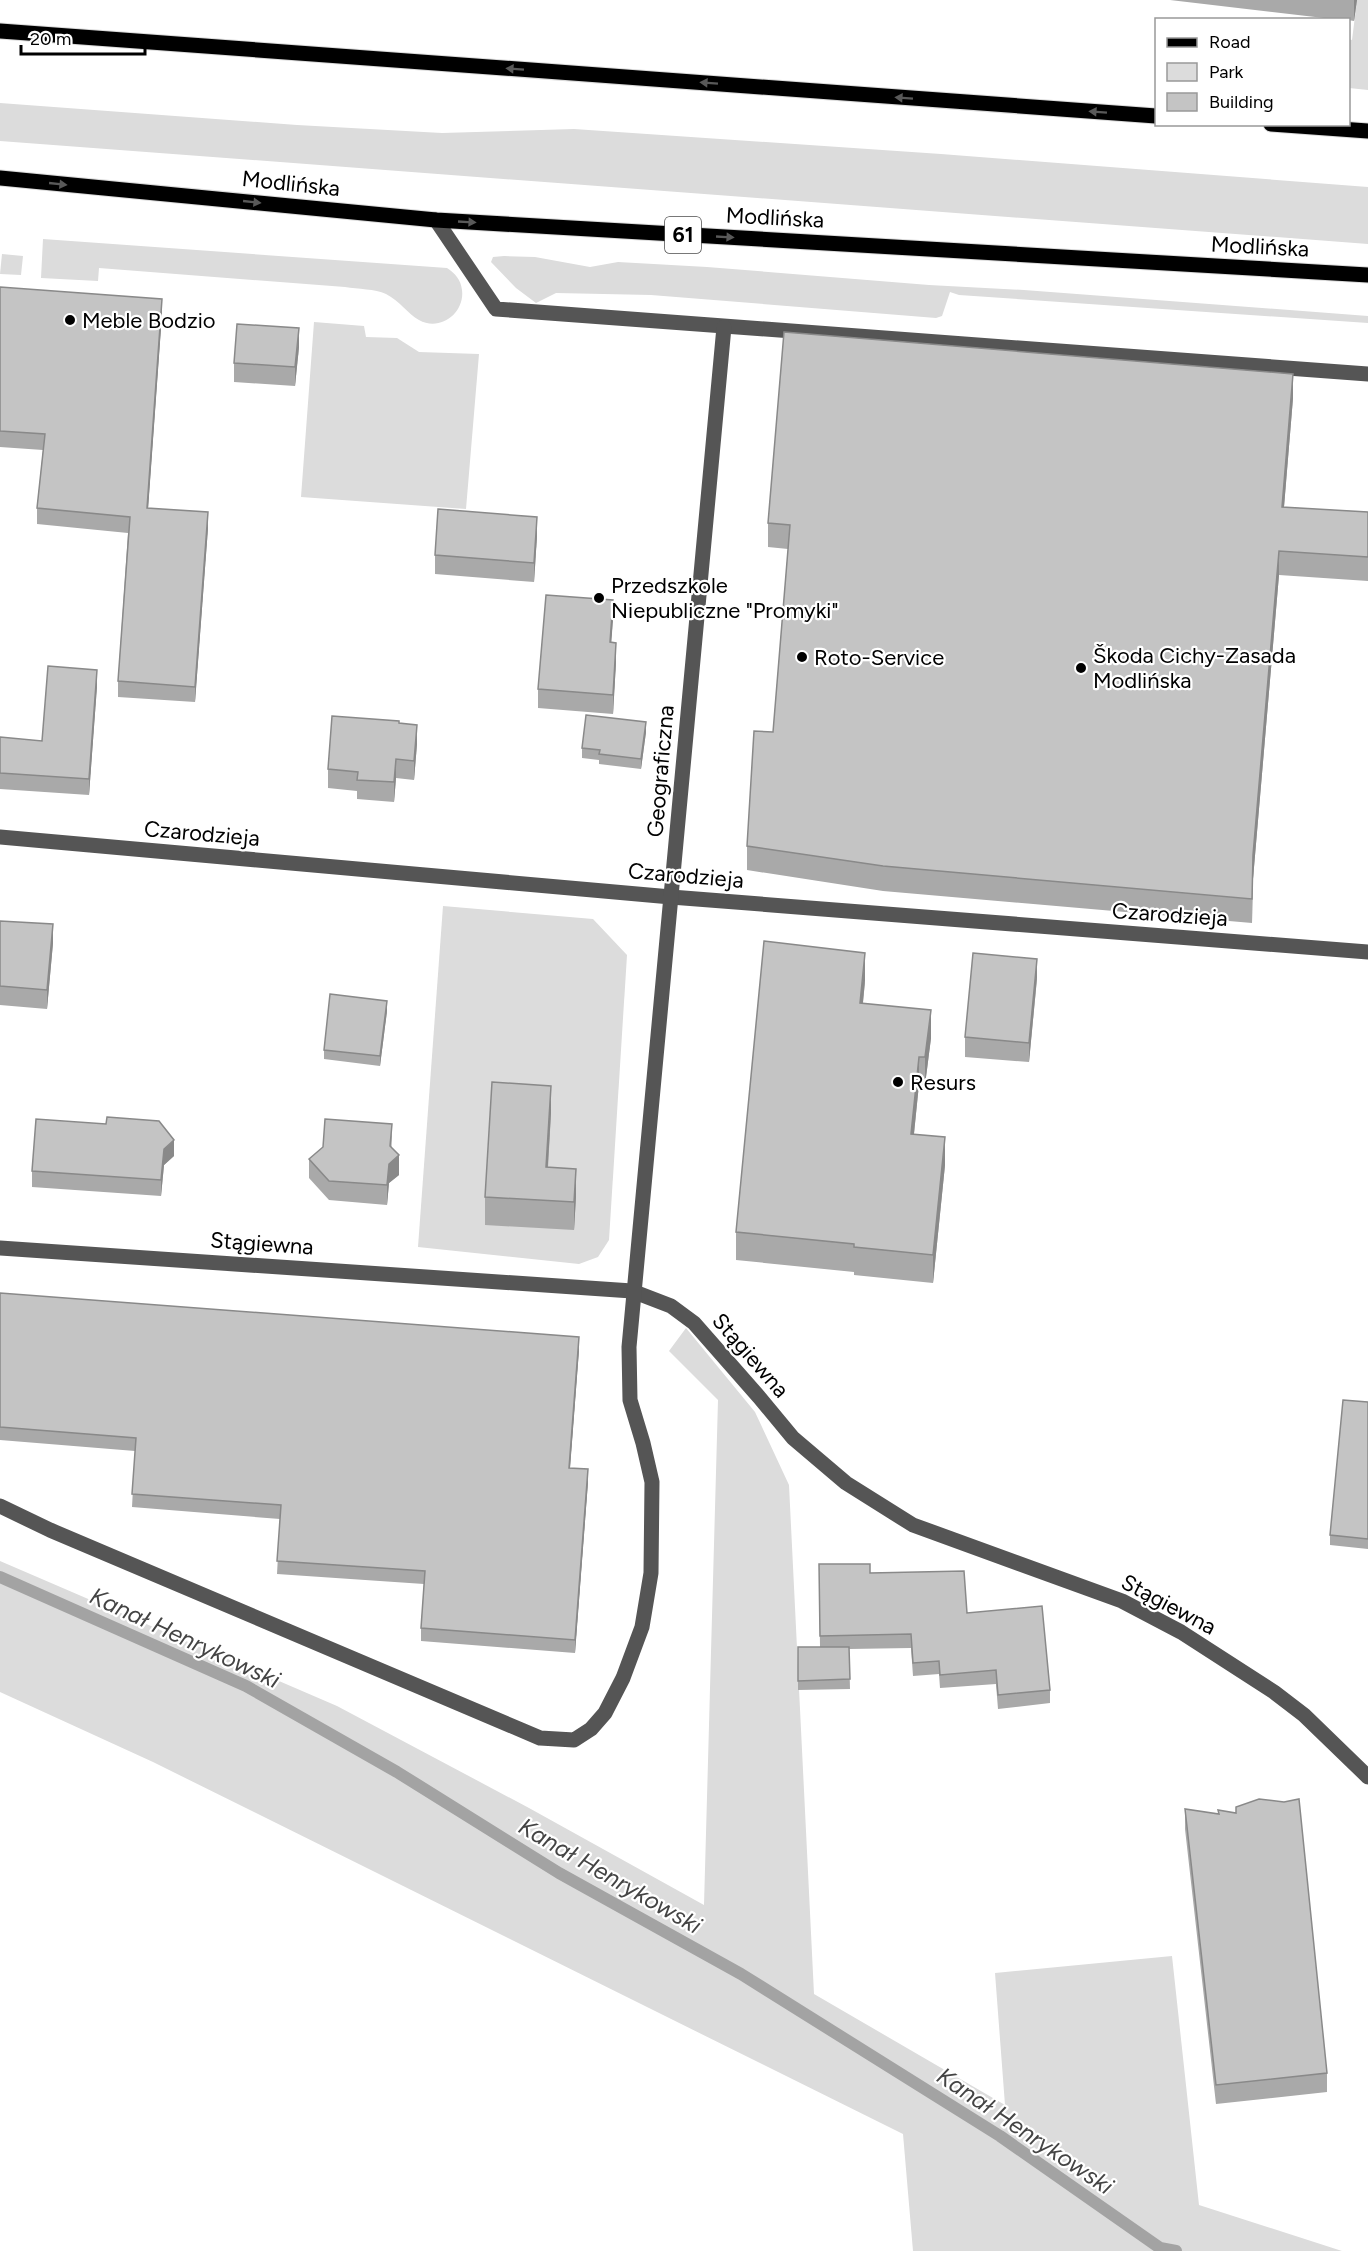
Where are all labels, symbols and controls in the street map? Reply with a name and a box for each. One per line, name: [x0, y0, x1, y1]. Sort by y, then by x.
scale bar: [21, 18, 146, 56]
legend: [1155, 18, 1350, 126]
text: 20 m: [30, 28, 71, 50]
text: Road: [1209, 31, 1250, 53]
text: Park: [1209, 61, 1244, 83]
one-way arrow: [505, 64, 524, 74]
one-way arrow: [700, 79, 719, 88]
text: Building: [1209, 91, 1274, 113]
one-way arrow: [894, 93, 913, 102]
one-way arrow: [1089, 107, 1108, 117]
street label: Modlińska: [241, 165, 341, 202]
one-way arrow: [49, 179, 68, 188]
one-way arrow: [243, 197, 262, 207]
street label: Modlińska: [725, 201, 825, 234]
one-way arrow: [458, 217, 477, 227]
road number: 61: [665, 217, 701, 253]
street label: Modlińska: [1210, 230, 1310, 263]
one-way arrow: [715, 232, 734, 242]
place label: Meble Bodzio: [82, 307, 216, 334]
marker: Meble Bodzio: [63, 313, 77, 327]
place label: Przedszkole Niepubliczne "Promyki": [611, 572, 839, 624]
marker: Przedszkole Niepubliczne "Promyki": [592, 591, 606, 605]
place label: Škoda Cichy-Zasada Modlińska: [1093, 642, 1296, 694]
place label: Roto-Service: [814, 644, 944, 671]
marker: Roto-Service: [795, 650, 809, 664]
marker: Škoda Cichy-Zasada Modlińska: [1074, 661, 1088, 675]
street label: Geograficzna: [641, 704, 680, 838]
street label: Czarodzieja: [143, 815, 261, 852]
street label: Czarodzieja: [627, 857, 745, 894]
street label: Czarodzieja: [1111, 897, 1229, 932]
place label: Resurs: [910, 1069, 976, 1096]
marker: Resurs: [891, 1075, 905, 1089]
street label: Stągiewna: [209, 1226, 315, 1261]
street label: Stągiewna: [706, 1307, 795, 1403]
street label: Stągiewna: [1117, 1568, 1221, 1641]
water label: Kanał Henrykowski: [86, 1581, 285, 1694]
water label: Kanał Henrykowski: [514, 1811, 707, 1940]
water label: Kanał Henrykowski: [932, 2061, 1119, 2201]

